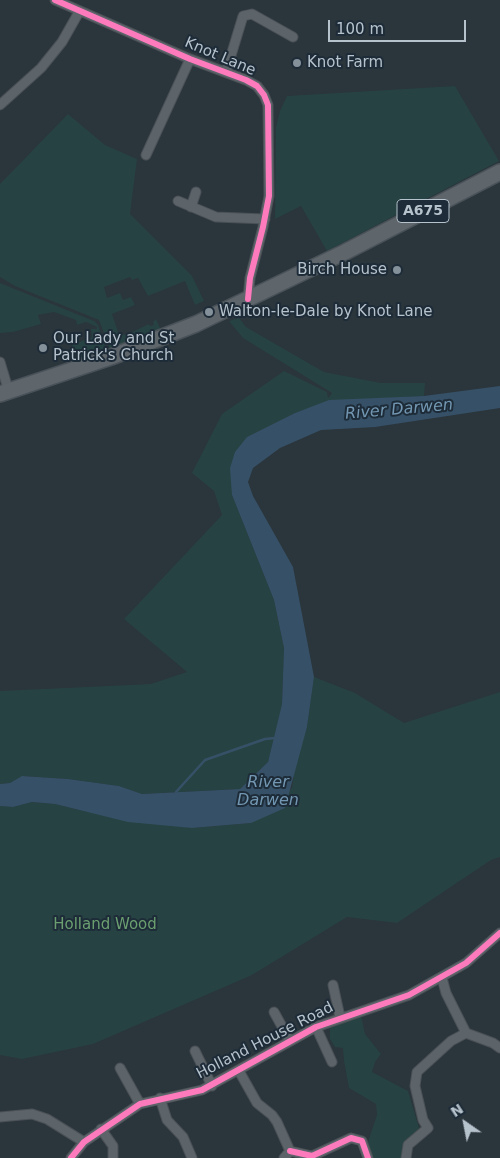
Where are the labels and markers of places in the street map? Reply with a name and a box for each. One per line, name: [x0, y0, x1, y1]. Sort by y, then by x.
place label: Knot Farm: [307, 54, 383, 72]
marker: Knot Farm: [291, 57, 303, 69]
place label: Birch House: [297, 261, 387, 279]
marker: Birch House: [391, 264, 403, 276]
place label: Walton-le-Dale by Knot Lane: [219, 303, 433, 321]
marker: Walton-le-Dale by Knot Lane: [203, 306, 215, 318]
place label: Our Lady and St Patrick's Church: [53, 330, 174, 365]
marker: Our Lady and St Patrick's Church: [37, 342, 49, 354]

